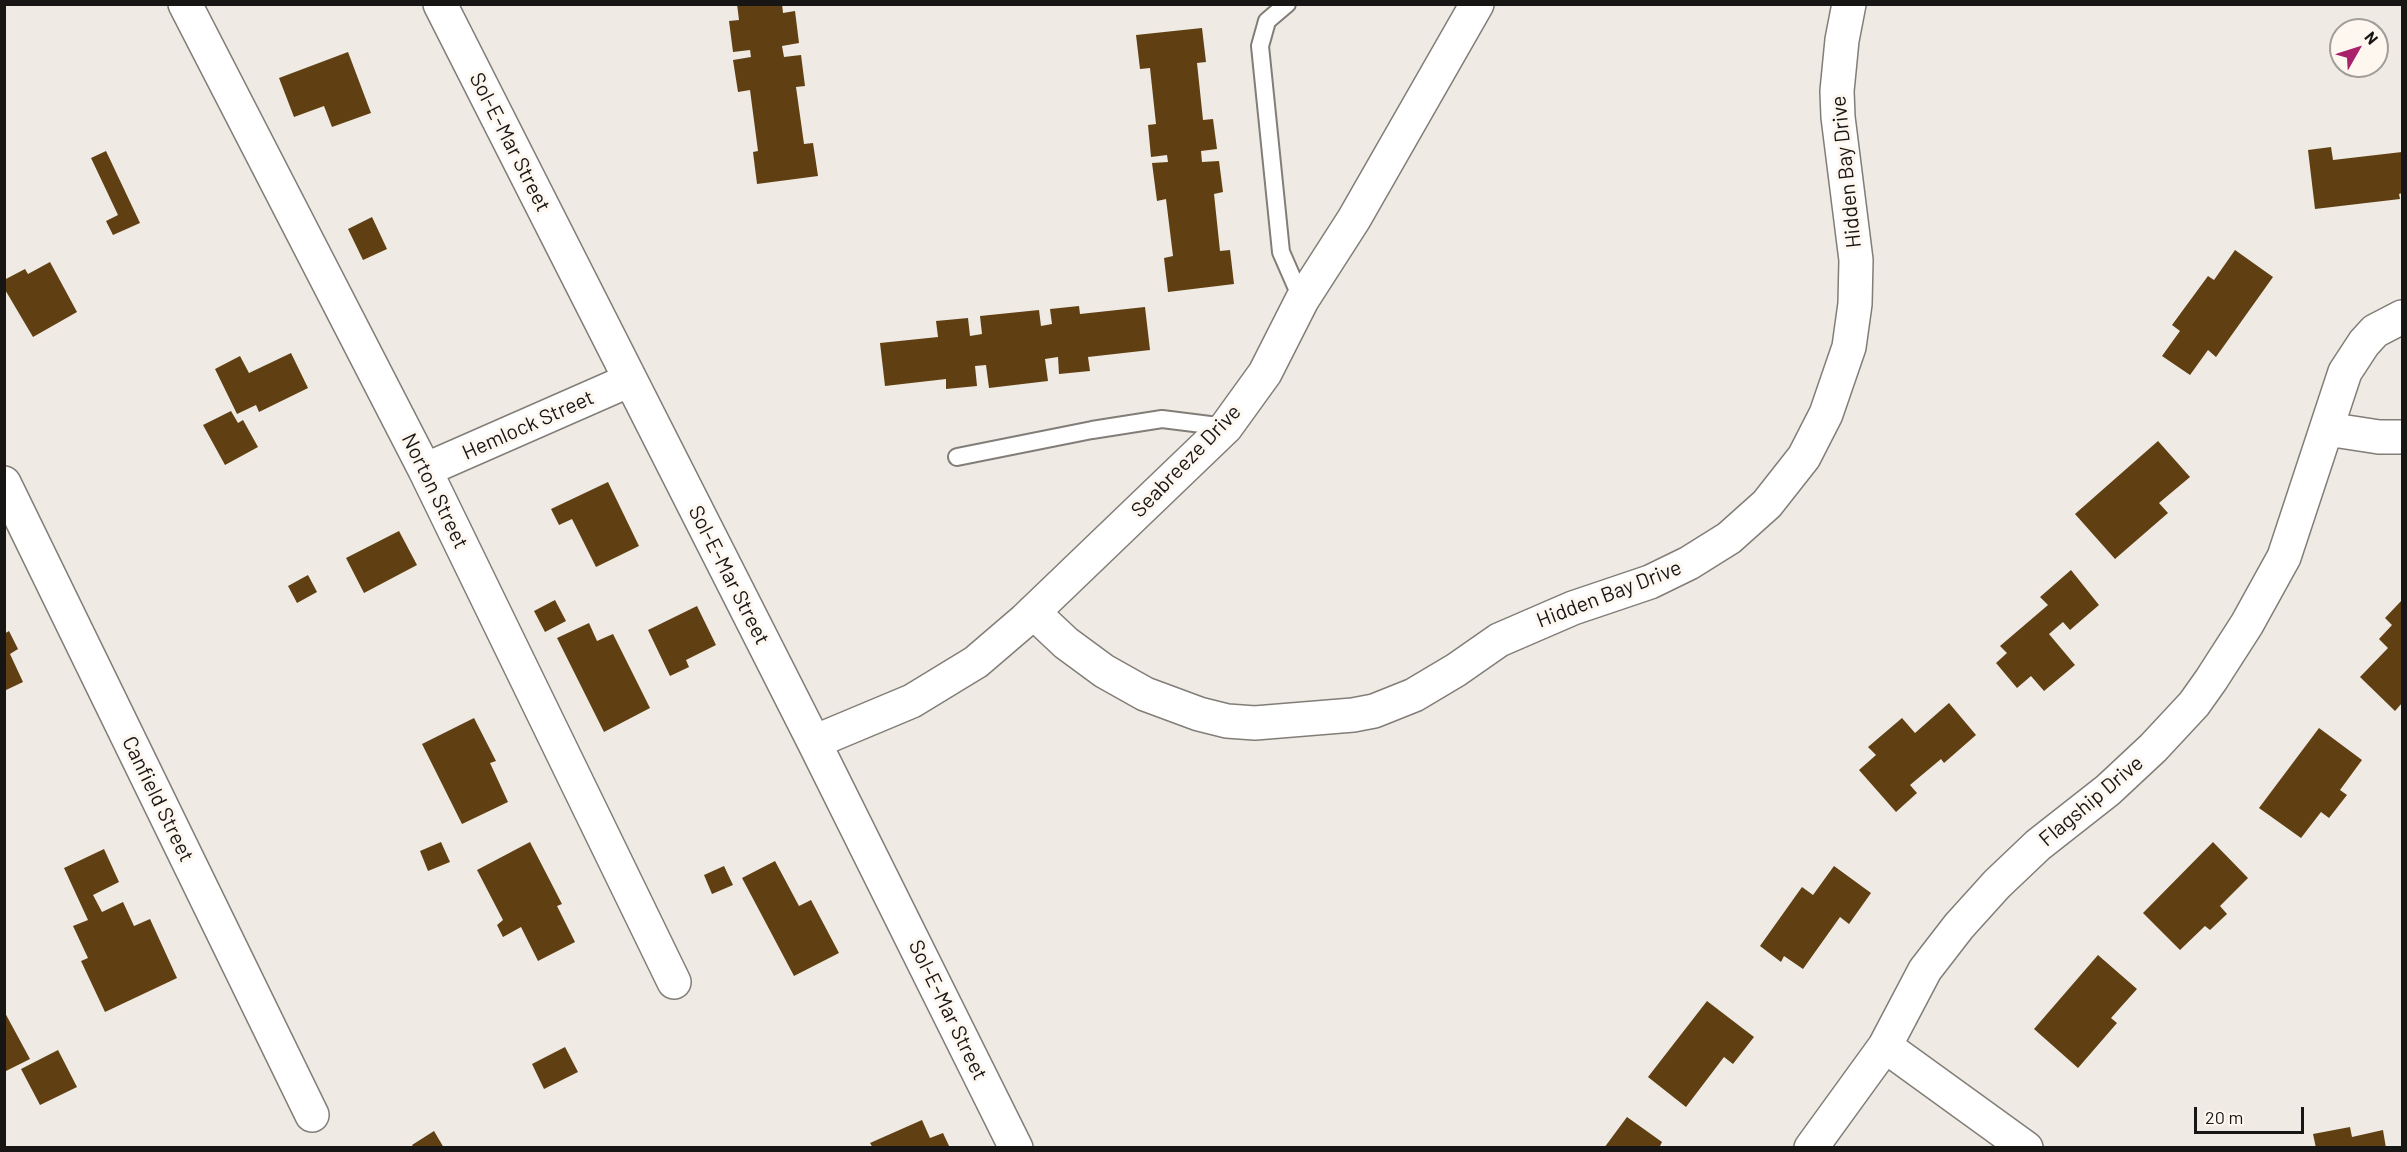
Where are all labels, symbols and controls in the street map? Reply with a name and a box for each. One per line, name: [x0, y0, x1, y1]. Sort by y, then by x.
north arrow: [2329, 18, 2389, 78]
text: N: [2361, 27, 2383, 48]
street label: Sol-E-Mar Street: [464, 68, 556, 216]
street label: Hidden Bay Drive: [1825, 95, 1867, 249]
street label: Hemlock Street: [458, 385, 598, 465]
street label: Seabreeze Drive: [1126, 399, 1246, 523]
street label: Norton Street: [396, 429, 474, 553]
street label: Sol-E-Mar Street: [683, 501, 775, 649]
street label: Hidden Bay Drive: [1533, 555, 1685, 633]
street label: Canfield Street: [117, 732, 199, 866]
street label: Flagship Drive: [2034, 750, 2148, 852]
street label: Sol-E-Mar Street: [903, 936, 993, 1084]
scale bar: [2197, 1095, 2306, 1133]
text: 20 m: [2205, 1106, 2243, 1128]

